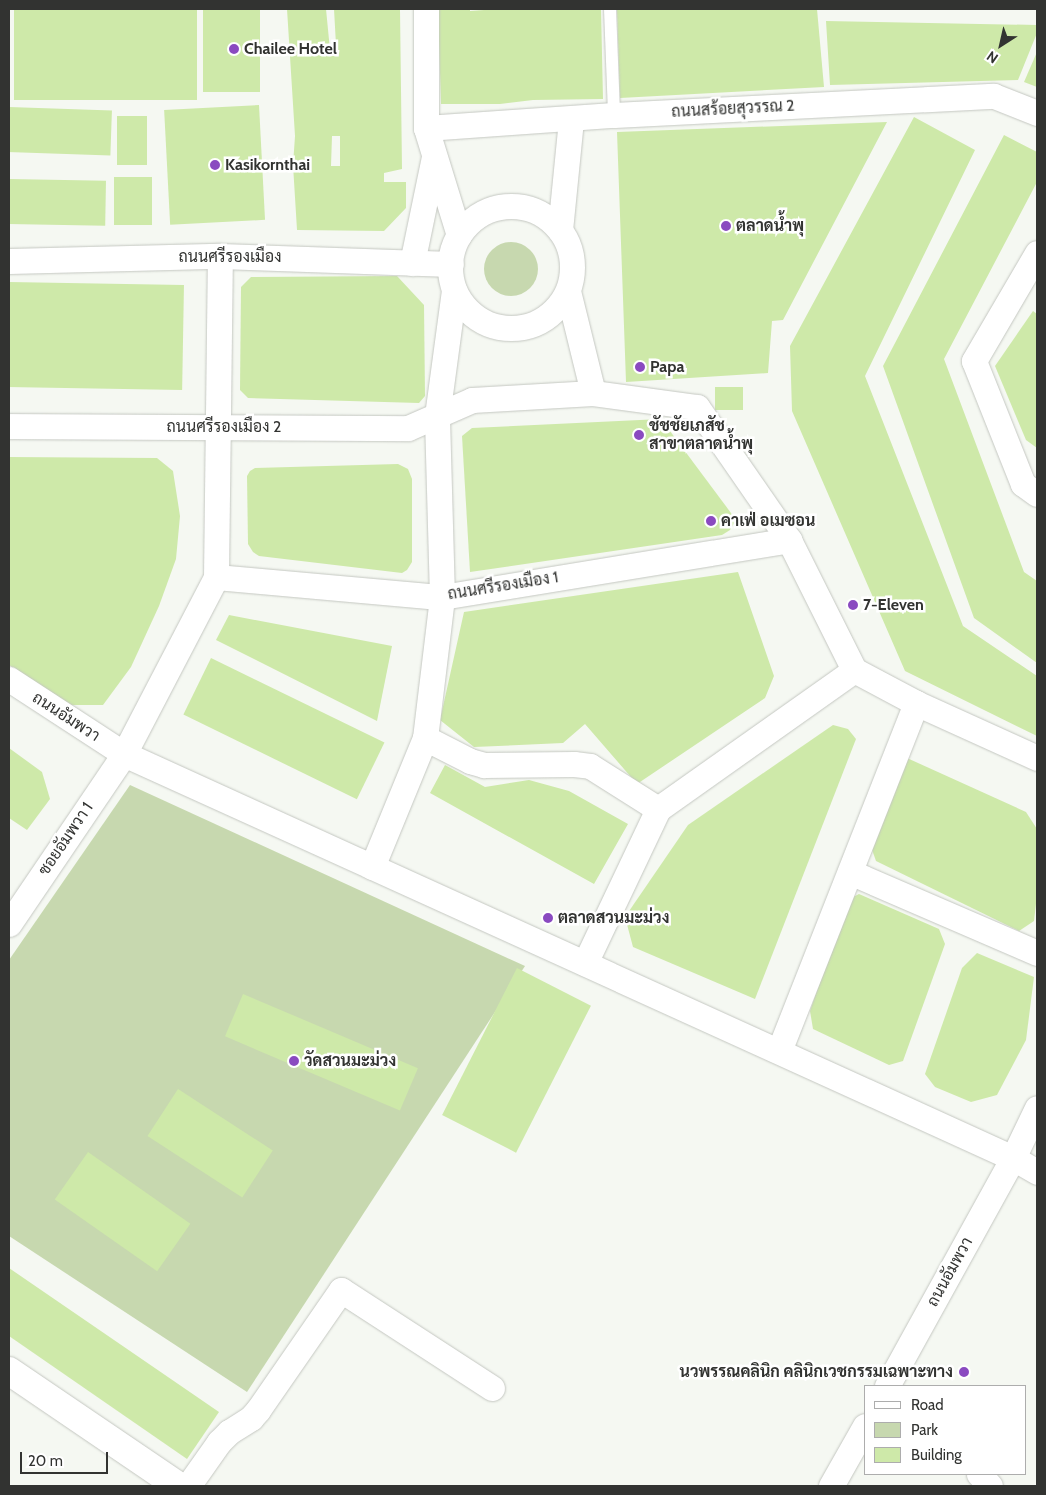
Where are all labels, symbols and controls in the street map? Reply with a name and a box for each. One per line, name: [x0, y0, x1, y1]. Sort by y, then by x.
north arrow: [976, 20, 1026, 70]
place label: Chailee Hotel: [244, 39, 337, 59]
marker: Chailee Hotel: [228, 43, 240, 55]
text: N: [983, 47, 1002, 68]
street label: ถนนสร้อยสุวรรณ 2: [671, 96, 795, 122]
place label: Kasikornthai: [225, 155, 310, 175]
marker: Kasikornthai: [209, 159, 221, 171]
place label: ตลาดน้ำพุ: [736, 216, 804, 236]
marker: ตลาดน้ำพุ: [720, 220, 732, 232]
street label: ถนนศรีรองเมือง: [179, 247, 281, 267]
place label: Papa: [650, 357, 684, 377]
marker: Papa: [634, 361, 646, 373]
place label: ชัชชัยเภสัช สาขาตลาดน้ำพุ: [649, 416, 753, 454]
street label: ถนนศรีรองเมือง 2: [167, 417, 281, 437]
marker: ชัชชัยเภสัช สาขาตลาดน้ำพุ: [633, 429, 645, 441]
place label: คาเฟ่ อเมซอน: [721, 511, 815, 531]
marker: คาเฟ่ อเมซอน: [705, 515, 717, 527]
street label: ถนนศรีรองเมือง 1: [446, 568, 560, 604]
place label: 7-Eleven: [863, 595, 924, 615]
marker: 7-Eleven: [847, 599, 859, 611]
street label: ถนนอัมพวา: [29, 688, 103, 746]
street label: ซอยอัมพวา 1: [35, 799, 97, 879]
place label: ตลาดสวนมะม่วง: [558, 908, 669, 928]
marker: ตลาดสวนมะม่วง: [542, 912, 554, 924]
place label: วัดสวนมะม่วง: [304, 1051, 396, 1071]
marker: วัดสวนมะม่วง: [288, 1055, 300, 1067]
street label: ถนนอัมพวา: [923, 1234, 977, 1310]
place label: นวพรรณคลินิก คลินิกเวชกรรมเฉพาะทาง: [680, 1362, 953, 1382]
marker: นวพรรณคลินิก คลินิกเวชกรรมเฉพาะทาง: [957, 1365, 971, 1379]
legend: [864, 1385, 1026, 1475]
text: Road: [911, 1396, 944, 1414]
text: Park: [911, 1421, 938, 1439]
scale bar: [22, 1442, 110, 1474]
text: Building: [911, 1446, 962, 1464]
text: 20 m: [28, 1452, 63, 1470]

